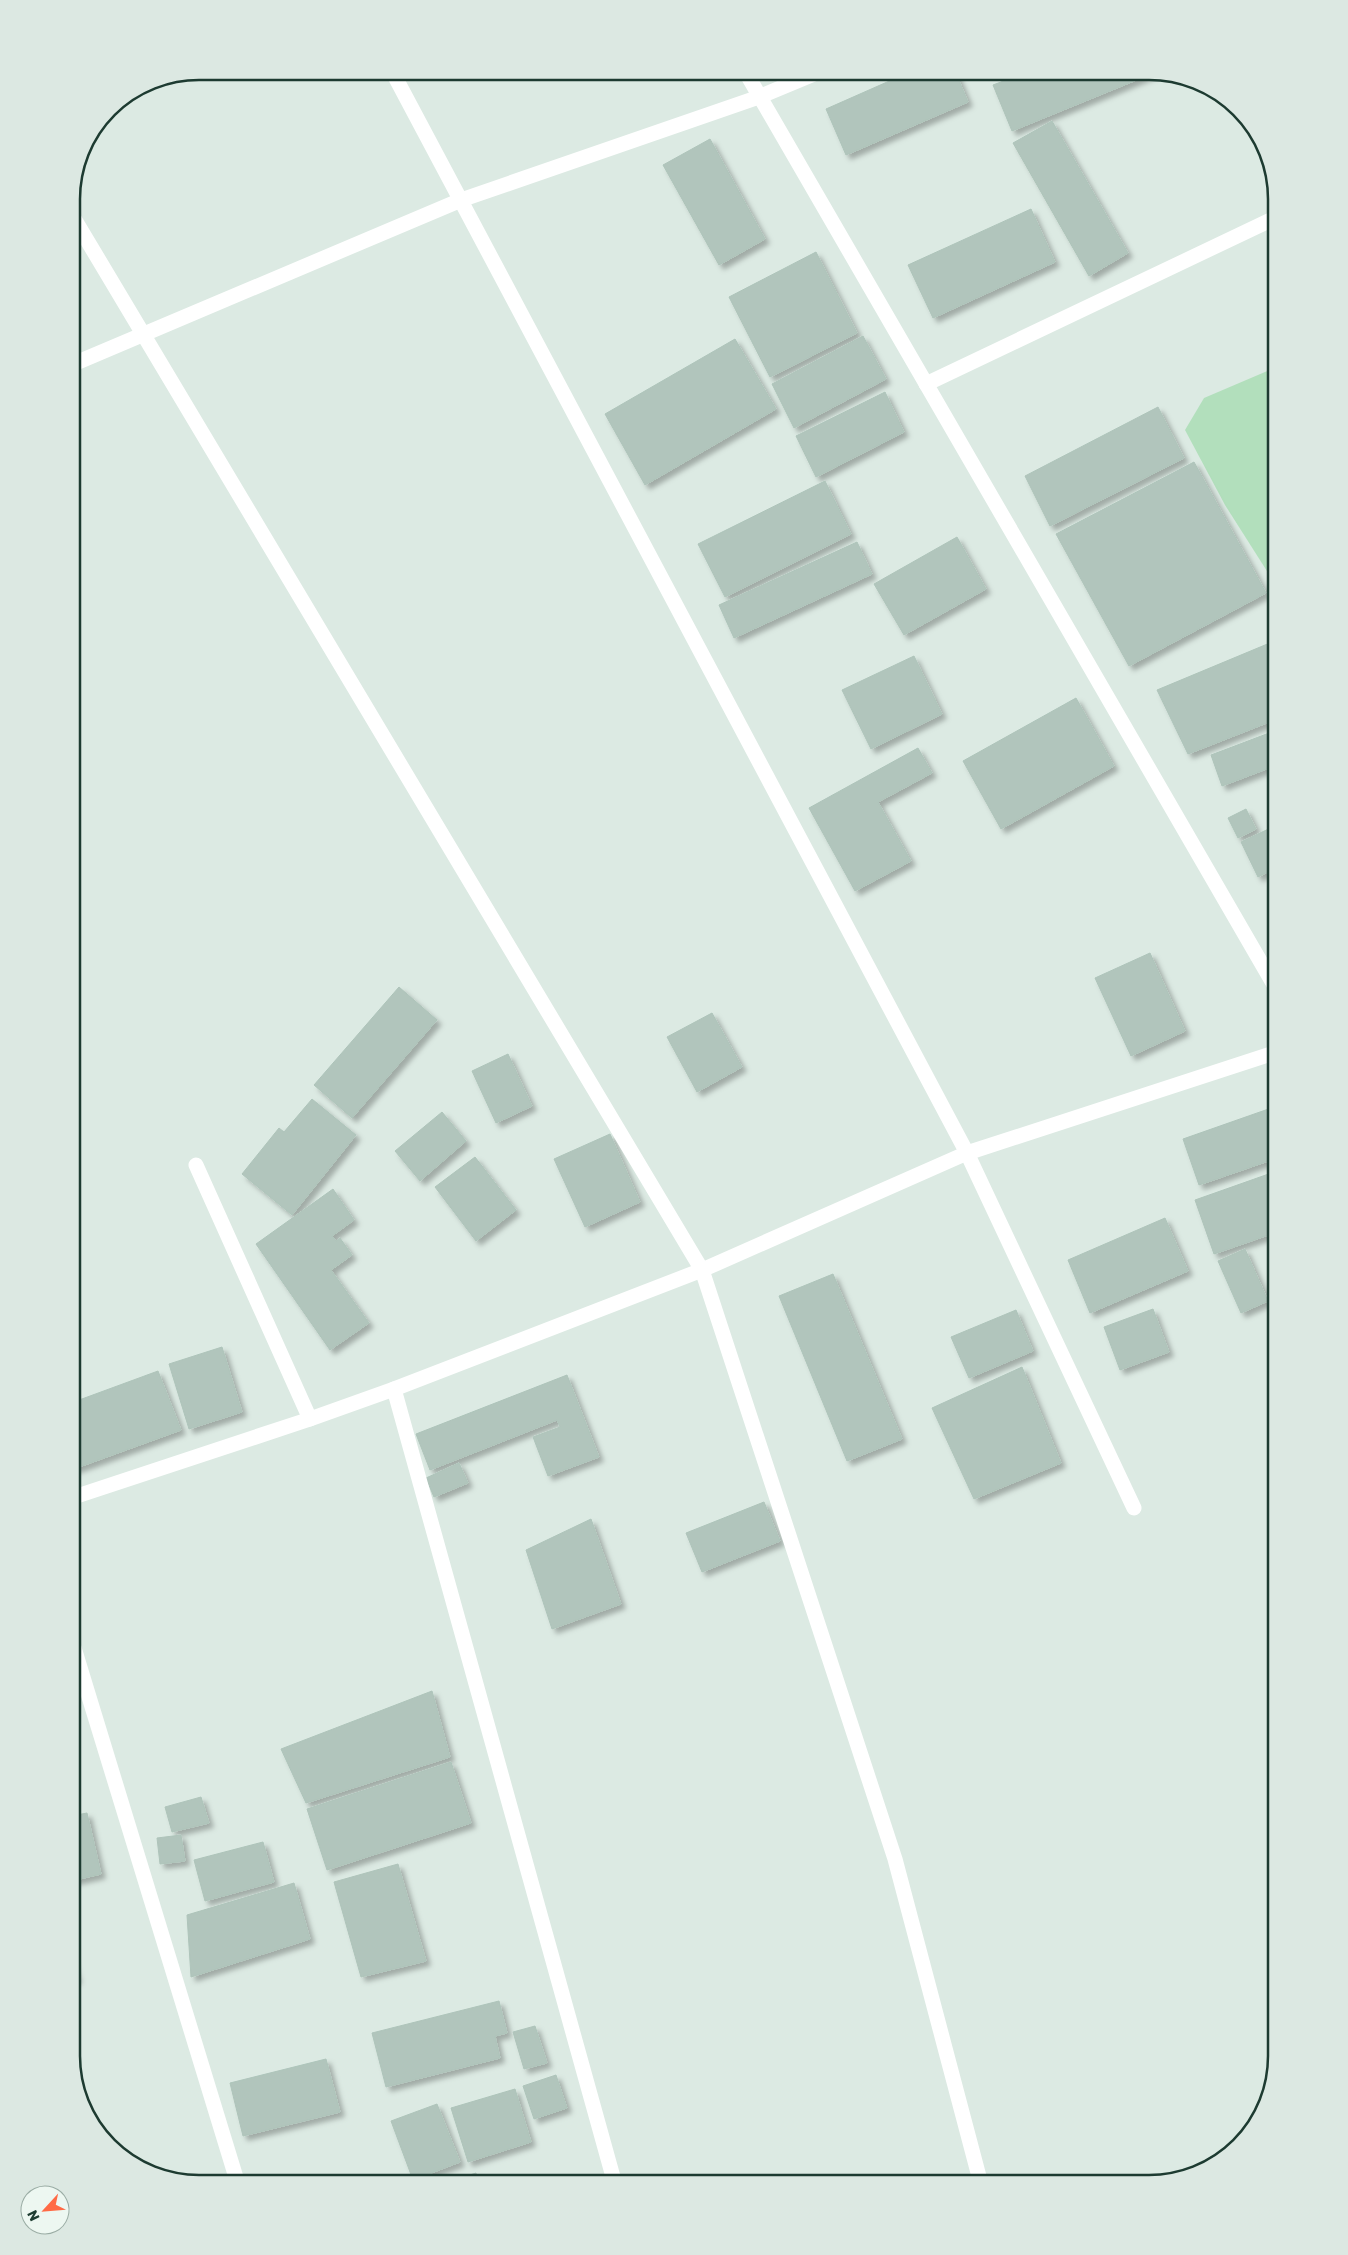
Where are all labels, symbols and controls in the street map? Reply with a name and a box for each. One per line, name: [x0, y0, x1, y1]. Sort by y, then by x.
north arrow: [20, 2185, 70, 2235]
text: N: [24, 2207, 44, 2224]

